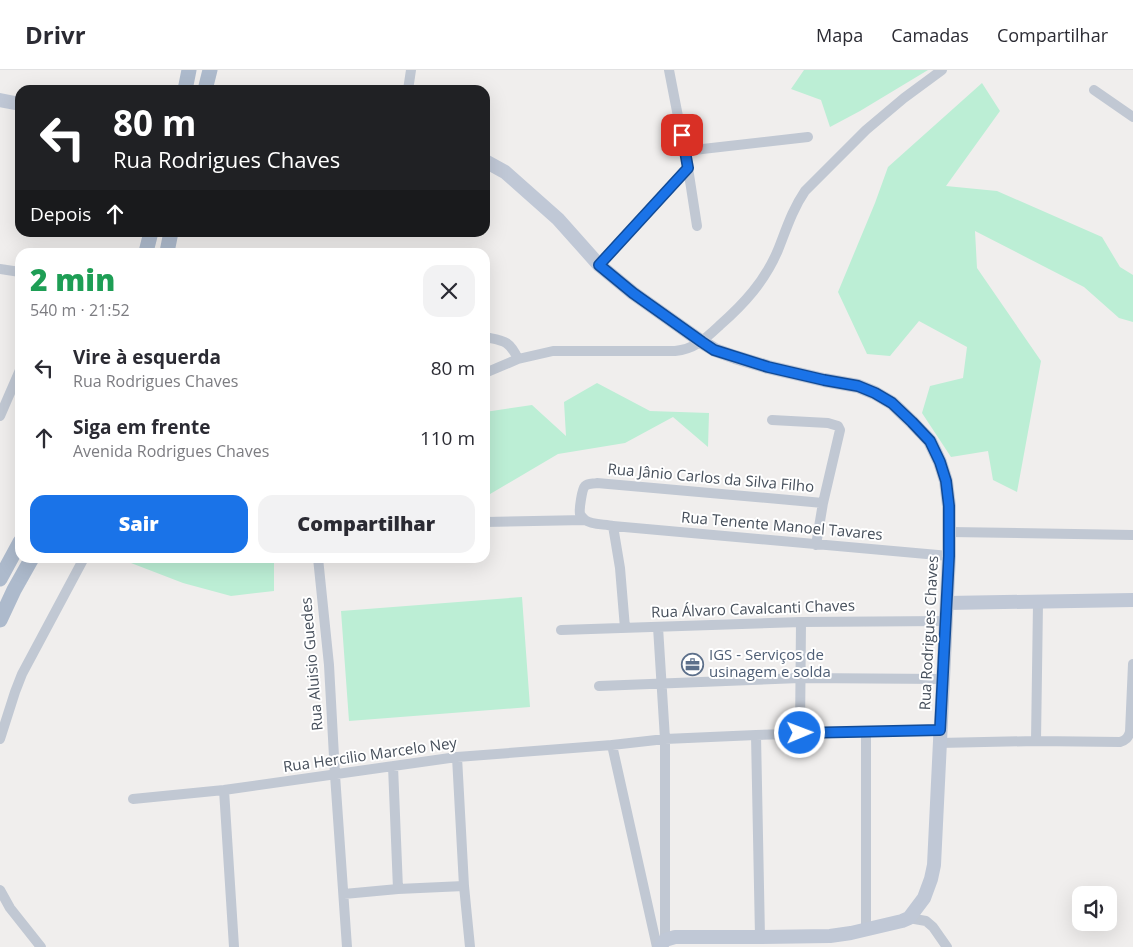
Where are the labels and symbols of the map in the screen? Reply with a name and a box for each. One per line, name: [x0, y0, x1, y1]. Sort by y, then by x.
pin: [661, 114, 703, 156]
street label: Rua Jânio Carlos da Silva Filho: [607, 458, 815, 496]
street label: Rua Tenente Manoel Tavares: [681, 506, 884, 544]
street label: Rua Rodrigues Chaves: [914, 555, 942, 711]
street label: Rua Álvaro Cavalcanti Chaves: [651, 594, 855, 622]
street label: Rua Aluisio Guedes: [295, 596, 327, 732]
place label: IGS - Serviços de usinagem e solda: [709, 644, 831, 681]
office icon: IGS - Serviços de usinagem e solda: [681, 652, 705, 676]
position arrow: [773, 706, 825, 758]
street label: Rua Hercilio Marcelo Ney: [282, 732, 459, 776]

